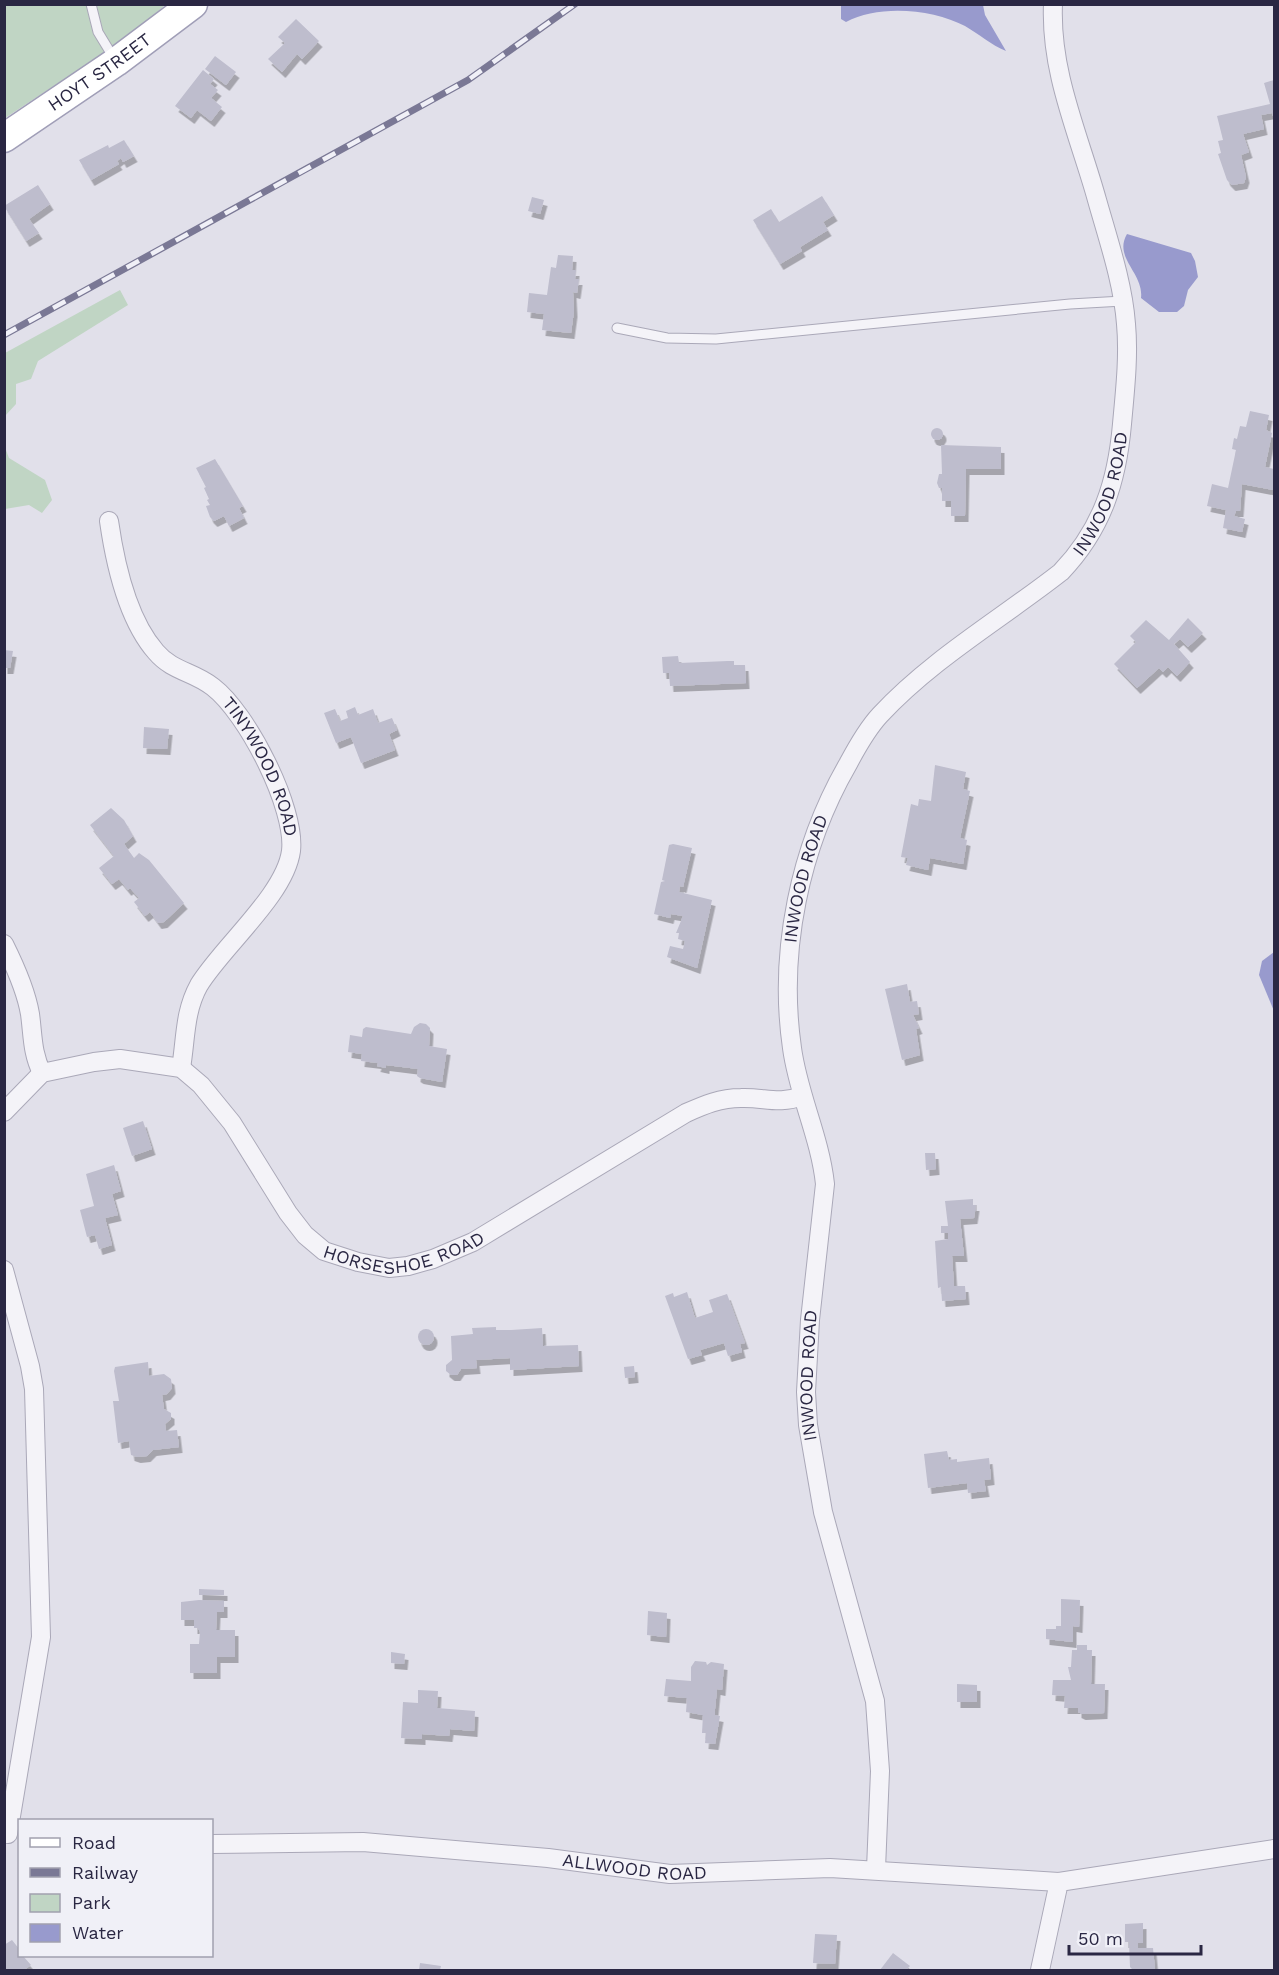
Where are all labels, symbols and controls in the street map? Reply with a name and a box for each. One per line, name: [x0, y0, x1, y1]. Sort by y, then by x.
street label: HOYT STREET: [44, 28, 155, 115]
street label: INWOOD ROAD: [1068, 430, 1131, 560]
street label: TINYWOOD ROAD: [218, 692, 302, 838]
street label: INWOOD ROAD: [779, 812, 832, 944]
street label: HORSESHOE ROAD: [321, 1227, 488, 1279]
street label: INWOOD ROAD: [795, 1309, 821, 1443]
legend: [18, 1819, 213, 1957]
text: Road: [72, 1832, 116, 1853]
street label: ALLWOOD ROAD: [561, 1849, 707, 1884]
text: Railway: [72, 1862, 139, 1883]
text: Park: [72, 1892, 111, 1913]
scale bar: [1069, 1918, 1201, 1956]
text: Water: [72, 1922, 124, 1943]
text: 50 m: [1078, 1928, 1123, 1949]

